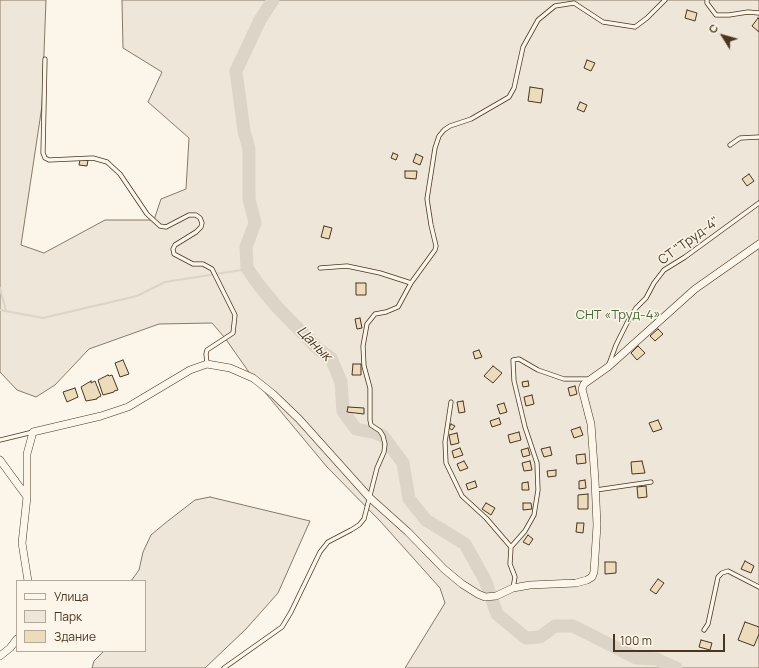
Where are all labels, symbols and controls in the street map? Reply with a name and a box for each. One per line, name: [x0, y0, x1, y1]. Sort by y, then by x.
north arrow: [703, 16, 743, 56]
text: С: [705, 21, 721, 36]
street label: СТ "Труд-4": [655, 214, 723, 268]
park label: СНТ «Труд-4»: [576, 307, 660, 323]
water label: Цанык: [293, 323, 335, 365]
legend: [16, 580, 146, 652]
text: Улица: [54, 588, 88, 605]
text: Парк: [54, 608, 82, 625]
scale bar: [615, 626, 727, 652]
text: Здание: [54, 628, 96, 645]
text: 100 m: [620, 632, 652, 649]

